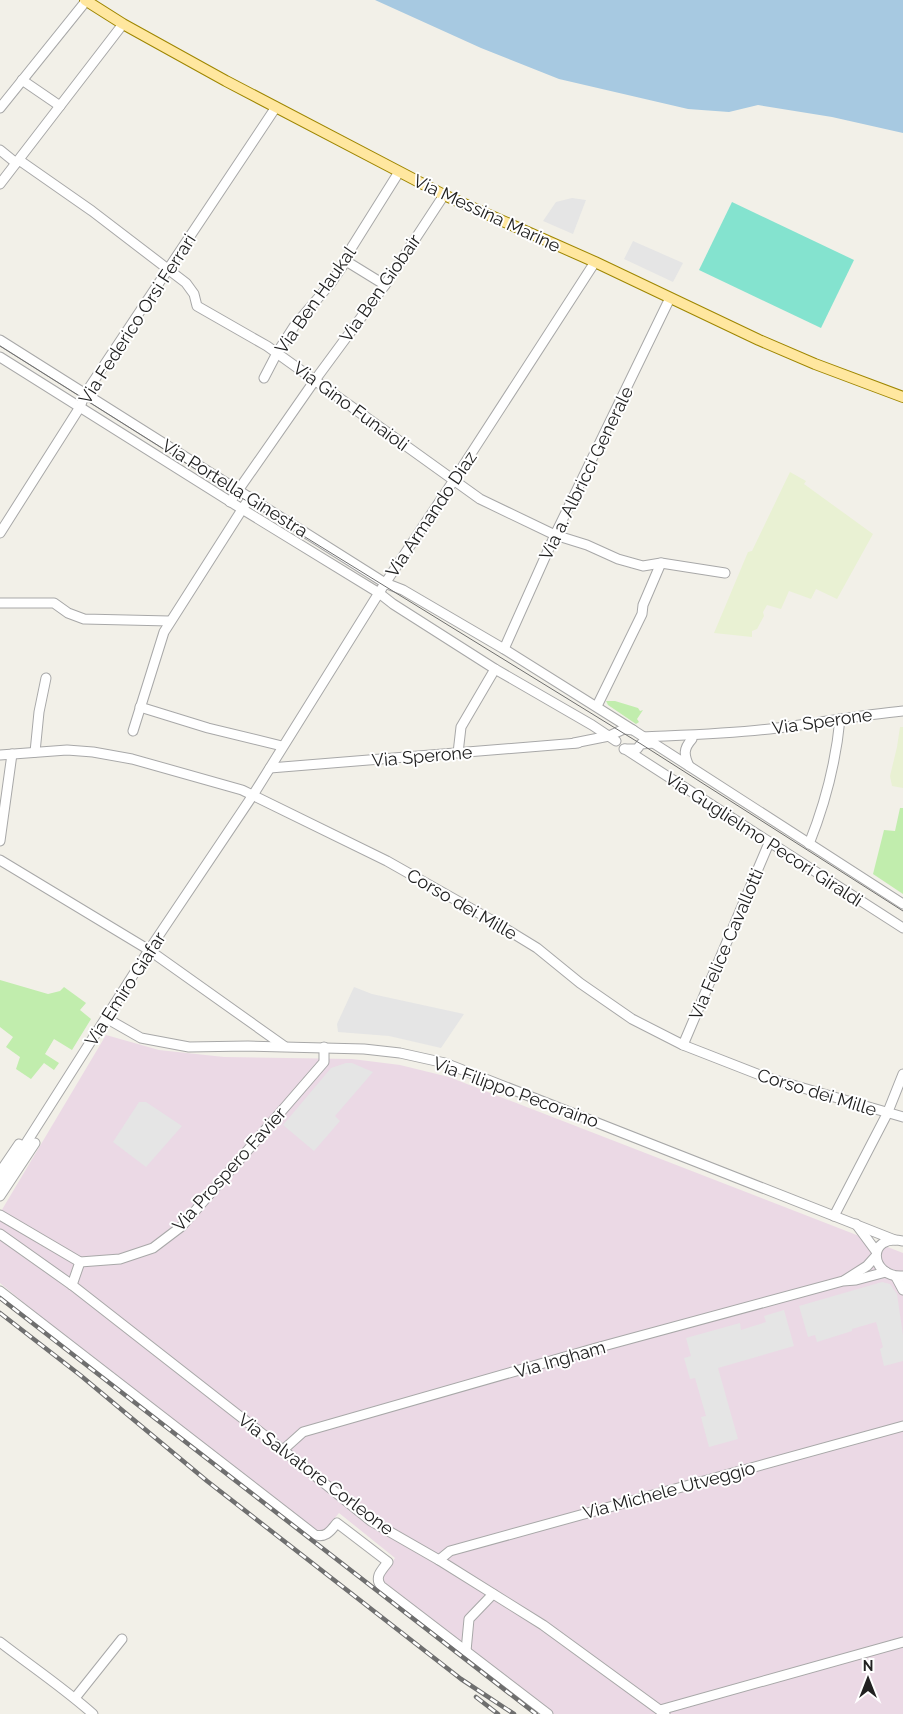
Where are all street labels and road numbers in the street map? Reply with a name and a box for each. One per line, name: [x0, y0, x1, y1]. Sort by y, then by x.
street label: Via Messina Marine: [410, 170, 564, 256]
street label: Via Ben Giobair: [335, 229, 425, 346]
street label: Via Federico Orsi Ferrari: [74, 230, 200, 408]
street label: Via Ben Haukal: [270, 242, 360, 358]
street label: Via Gino Funaioli: [289, 357, 413, 455]
street label: Via a. Albricci Generale: [535, 382, 637, 563]
street label: Via Portella Ginestra: [158, 435, 312, 541]
street label: Via Armando Diaz: [381, 447, 481, 581]
street label: Via Sperone: [771, 704, 874, 738]
street label: Via Sperone: [371, 741, 474, 771]
street label: Via Guglielmo Pecori Giraldi: [661, 767, 867, 911]
street label: Corso dei Mille: [403, 864, 521, 944]
street label: Via Felice Cavallotti: [685, 865, 767, 1023]
street label: Via Emiro Giafar: [80, 927, 170, 1050]
street label: Via Filippo Pecoraino: [430, 1052, 602, 1132]
street label: Corso dei Mille: [755, 1064, 880, 1120]
street label: Via Prospero Favier: [168, 1102, 291, 1235]
street label: Via Ingham: [512, 1336, 608, 1382]
street label: Via Salvatore Corleone: [234, 1409, 398, 1540]
street label: Via Michele Utveggio: [581, 1457, 758, 1523]

